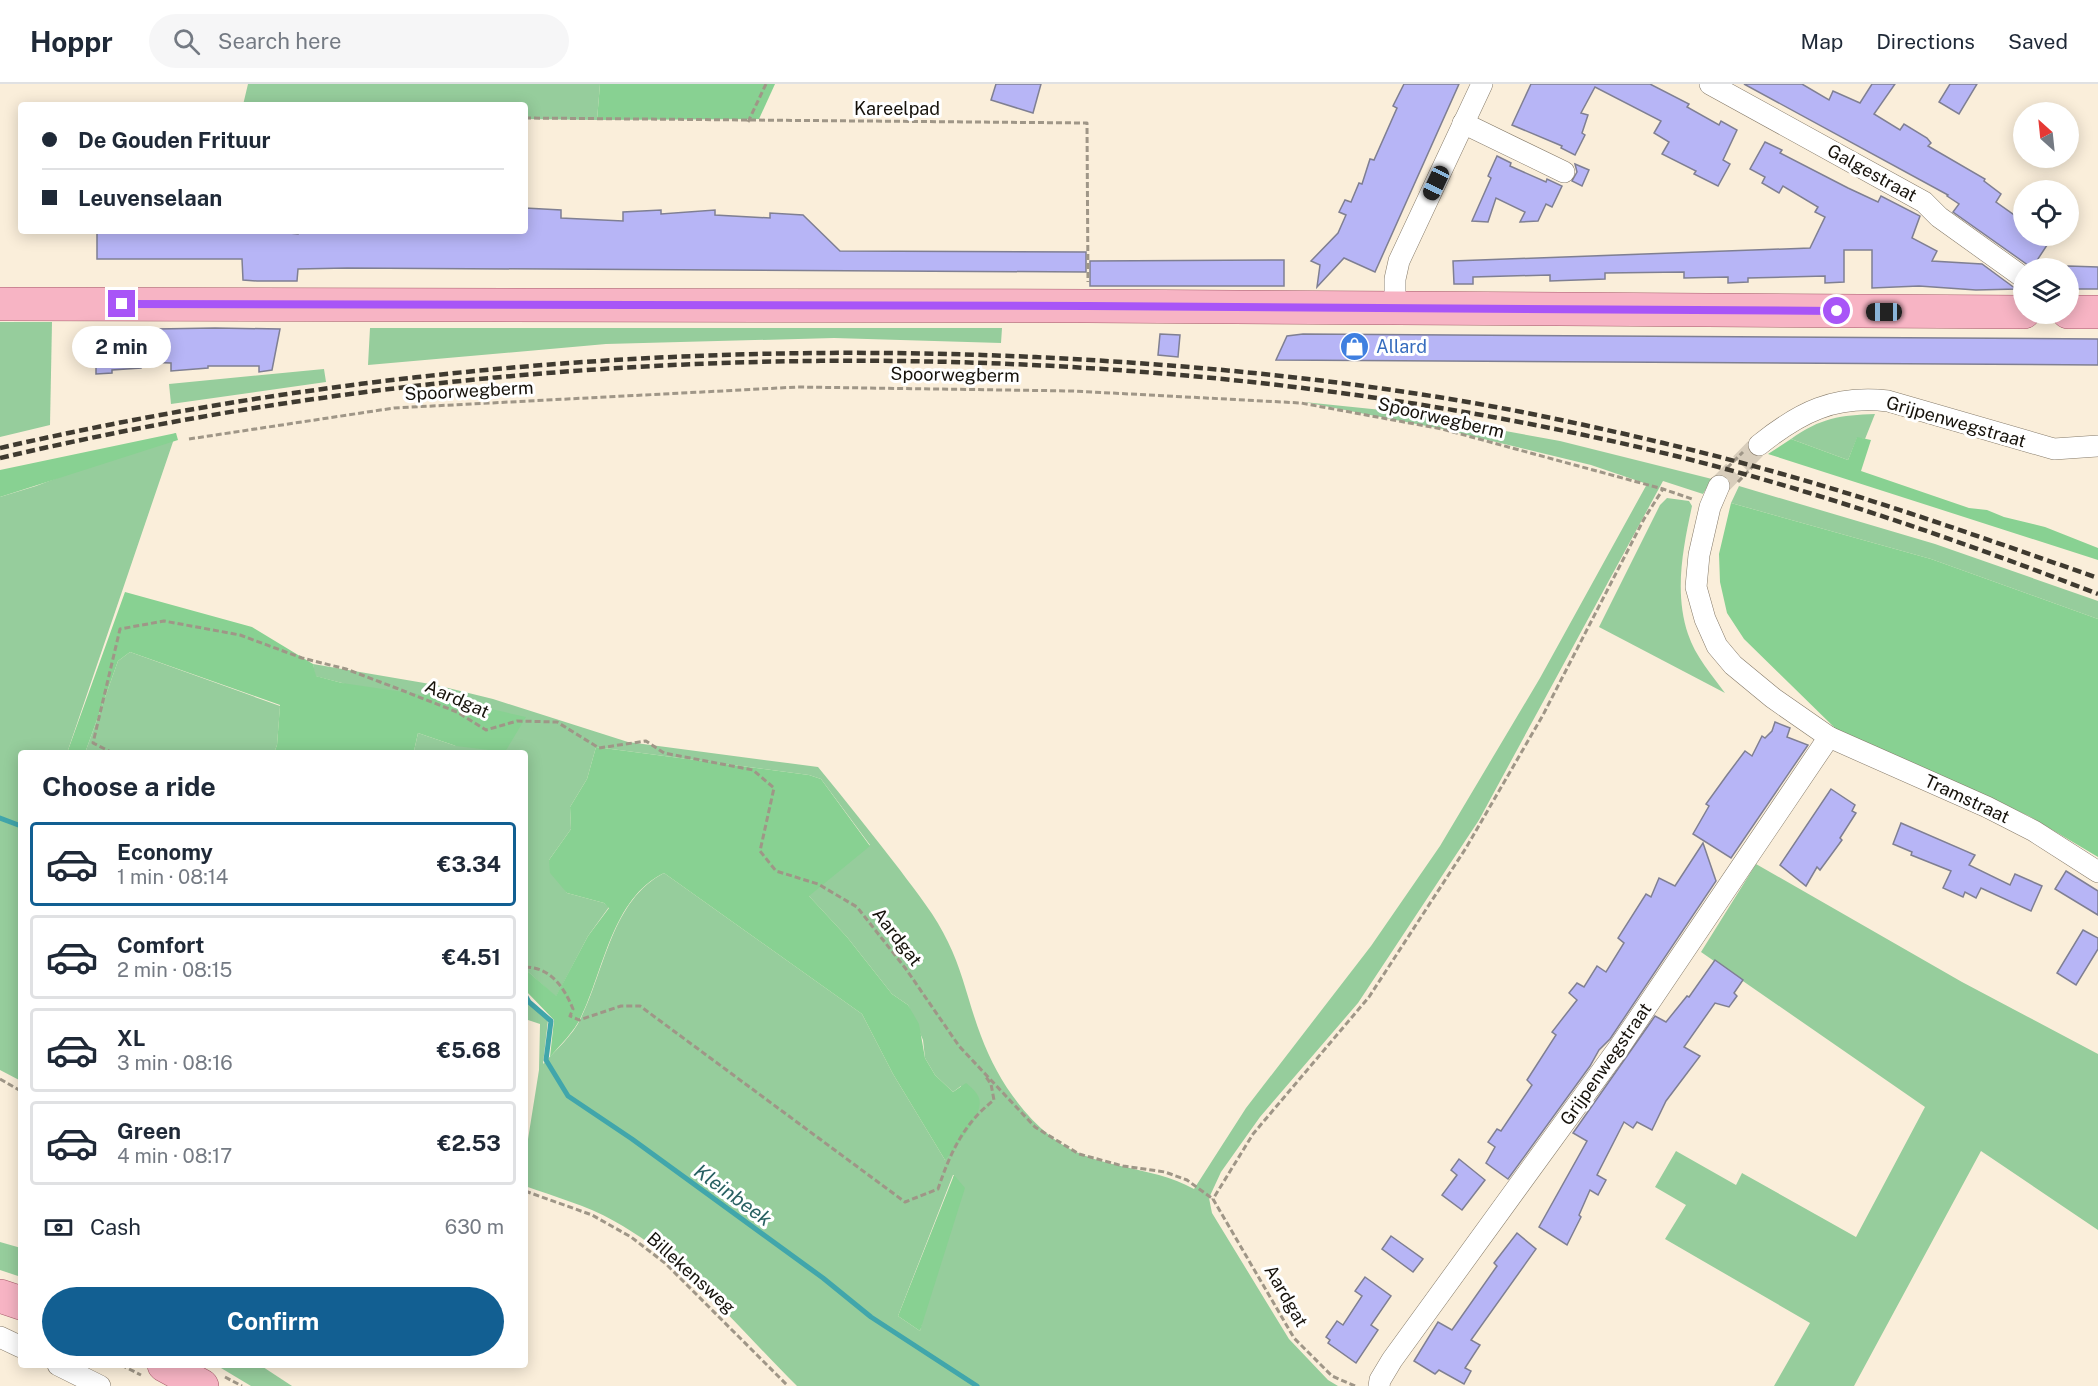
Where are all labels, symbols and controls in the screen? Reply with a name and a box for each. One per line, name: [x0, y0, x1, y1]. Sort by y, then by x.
search box: [149, 14, 569, 68]
text: Hoppr: [30, 25, 113, 58]
icon: search: [170, 25, 203, 58]
text: Search here: [218, 28, 341, 54]
text: Map: [1801, 29, 1843, 54]
text: Directions: [1876, 29, 1975, 54]
text: Saved: [2008, 29, 2068, 54]
street label: Kareelpad: [854, 98, 940, 119]
north arrow: [2013, 102, 2079, 168]
map controls: [2013, 102, 2079, 324]
text: De Gouden Frituur: [78, 127, 271, 153]
street label: Galgestraat: [1824, 139, 1921, 206]
car: [1420, 163, 1452, 203]
button: locate: [2013, 180, 2079, 246]
text: Leuvenselaan: [78, 185, 222, 211]
button: layers: [2013, 258, 2079, 324]
route end: [108, 290, 135, 317]
route start: [1823, 297, 1850, 324]
car: [1866, 303, 1902, 321]
callout: 2 min: [72, 325, 172, 367]
shop icon: Allard: [1339, 331, 1371, 363]
text: 2 min: [95, 335, 148, 359]
place label: Allard: [1376, 336, 1427, 357]
street label: Spoorwegberm: [890, 363, 1020, 386]
street label: Spoorwegberm: [404, 377, 534, 404]
street label: Grijpenwegstraat: [1884, 392, 2028, 452]
street label: Spoorwegberm: [1376, 393, 1506, 442]
street label: Aardgat: [422, 675, 492, 722]
text: Choose a ride: [42, 770, 216, 802]
street label: Tramstraat: [1921, 770, 2013, 827]
icon: car: [45, 837, 99, 891]
text: Economy: [117, 839, 213, 865]
text: €3.34: [437, 851, 501, 877]
text: 1 min · 08:14: [117, 865, 228, 889]
street label: Aardgat: [868, 903, 927, 970]
icon: car: [45, 930, 99, 984]
text: Comfort: [117, 932, 204, 958]
text: €4.51: [442, 944, 501, 970]
text: 2 min · 08:15: [117, 958, 232, 982]
street label: Grijpenwegstraat: [1556, 999, 1656, 1129]
icon: car: [45, 1023, 99, 1077]
text: XL: [117, 1025, 145, 1051]
text: €5.68: [437, 1037, 501, 1063]
text: 3 min · 08:16: [117, 1051, 233, 1075]
icon: car: [45, 1116, 99, 1170]
text: Green: [117, 1118, 181, 1144]
text: €2.53: [437, 1130, 501, 1156]
text: 4 min · 08:17: [117, 1144, 232, 1168]
water label: Kleinbeek: [690, 1159, 777, 1231]
icon: cash: [42, 1211, 75, 1244]
text: Cash: [90, 1214, 141, 1240]
text: 630 m: [445, 1215, 504, 1239]
street label: Billekensweg: [643, 1228, 740, 1318]
street label: Aardgat: [1260, 1261, 1312, 1330]
button: Confirm: [42, 1287, 504, 1356]

